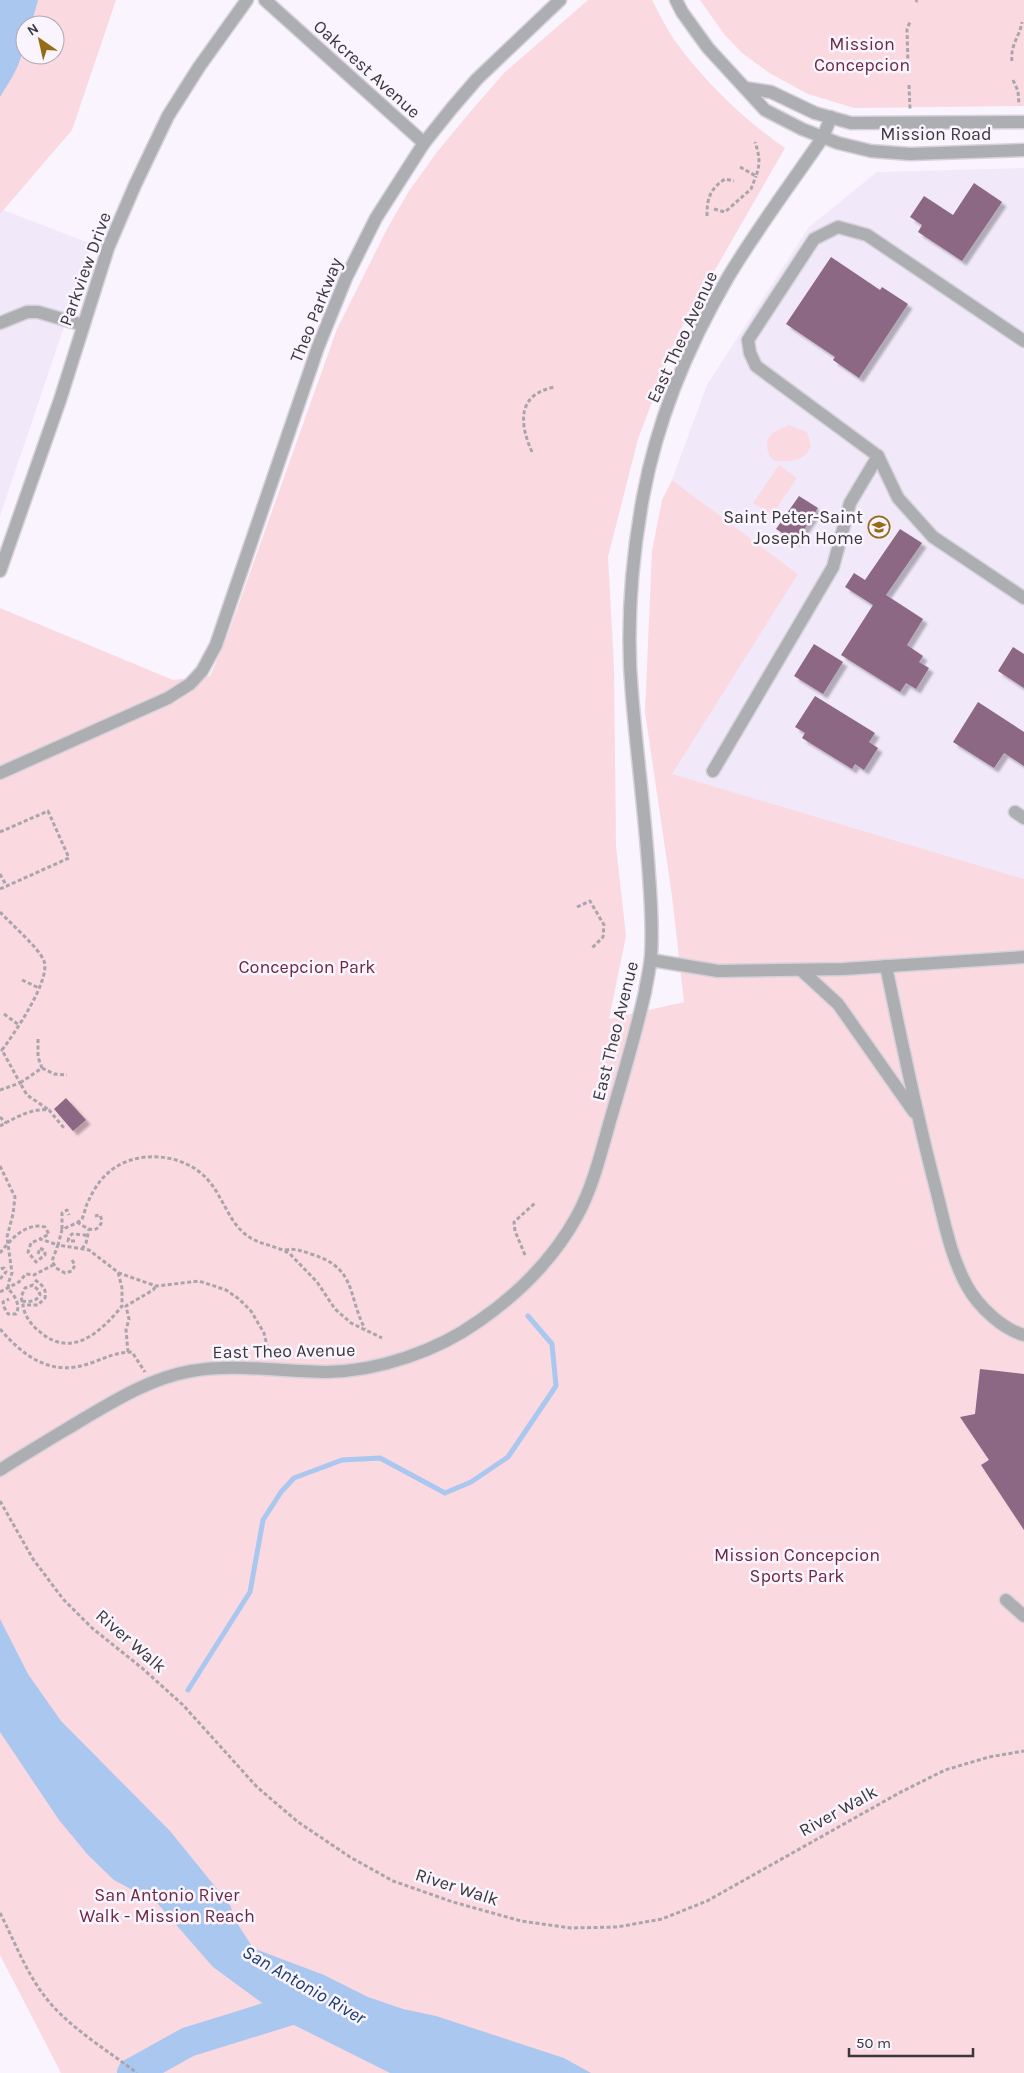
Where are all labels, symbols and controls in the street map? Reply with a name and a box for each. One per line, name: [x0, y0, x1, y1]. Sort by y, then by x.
north arrow: [15, 15, 65, 65]
street label: Oakcrest Avenue: [309, 15, 425, 123]
text: N: [24, 20, 42, 39]
park label: Mission Concepcion: [814, 33, 910, 76]
street label: Mission Road: [880, 123, 992, 145]
street label: Parkview Drive: [54, 209, 116, 329]
street label: Theo Parkway: [285, 254, 347, 366]
street label: East Theo Avenue: [642, 268, 722, 406]
place label: Saint Peter-Saint Joseph Home: [723, 506, 863, 549]
school or university icon: Saint Peter-Saint Joseph Home: [867, 515, 891, 539]
park label: Concepcion Park: [239, 956, 375, 978]
street label: East Theo Avenue: [587, 959, 643, 1103]
street label: East Theo Avenue: [212, 1339, 356, 1363]
park label: Mission Concepcion Sports Park: [714, 1544, 880, 1587]
street label: River Walk: [91, 1604, 171, 1678]
street label: River Walk: [795, 1781, 881, 1841]
street label: River Walk: [413, 1863, 501, 1911]
park label: San Antonio River Walk - Mission Reach: [79, 1884, 255, 1927]
water label: San Antonio River: [239, 1941, 371, 2030]
scale bar: [849, 2026, 973, 2058]
text: 50 m: [856, 2034, 891, 2052]

